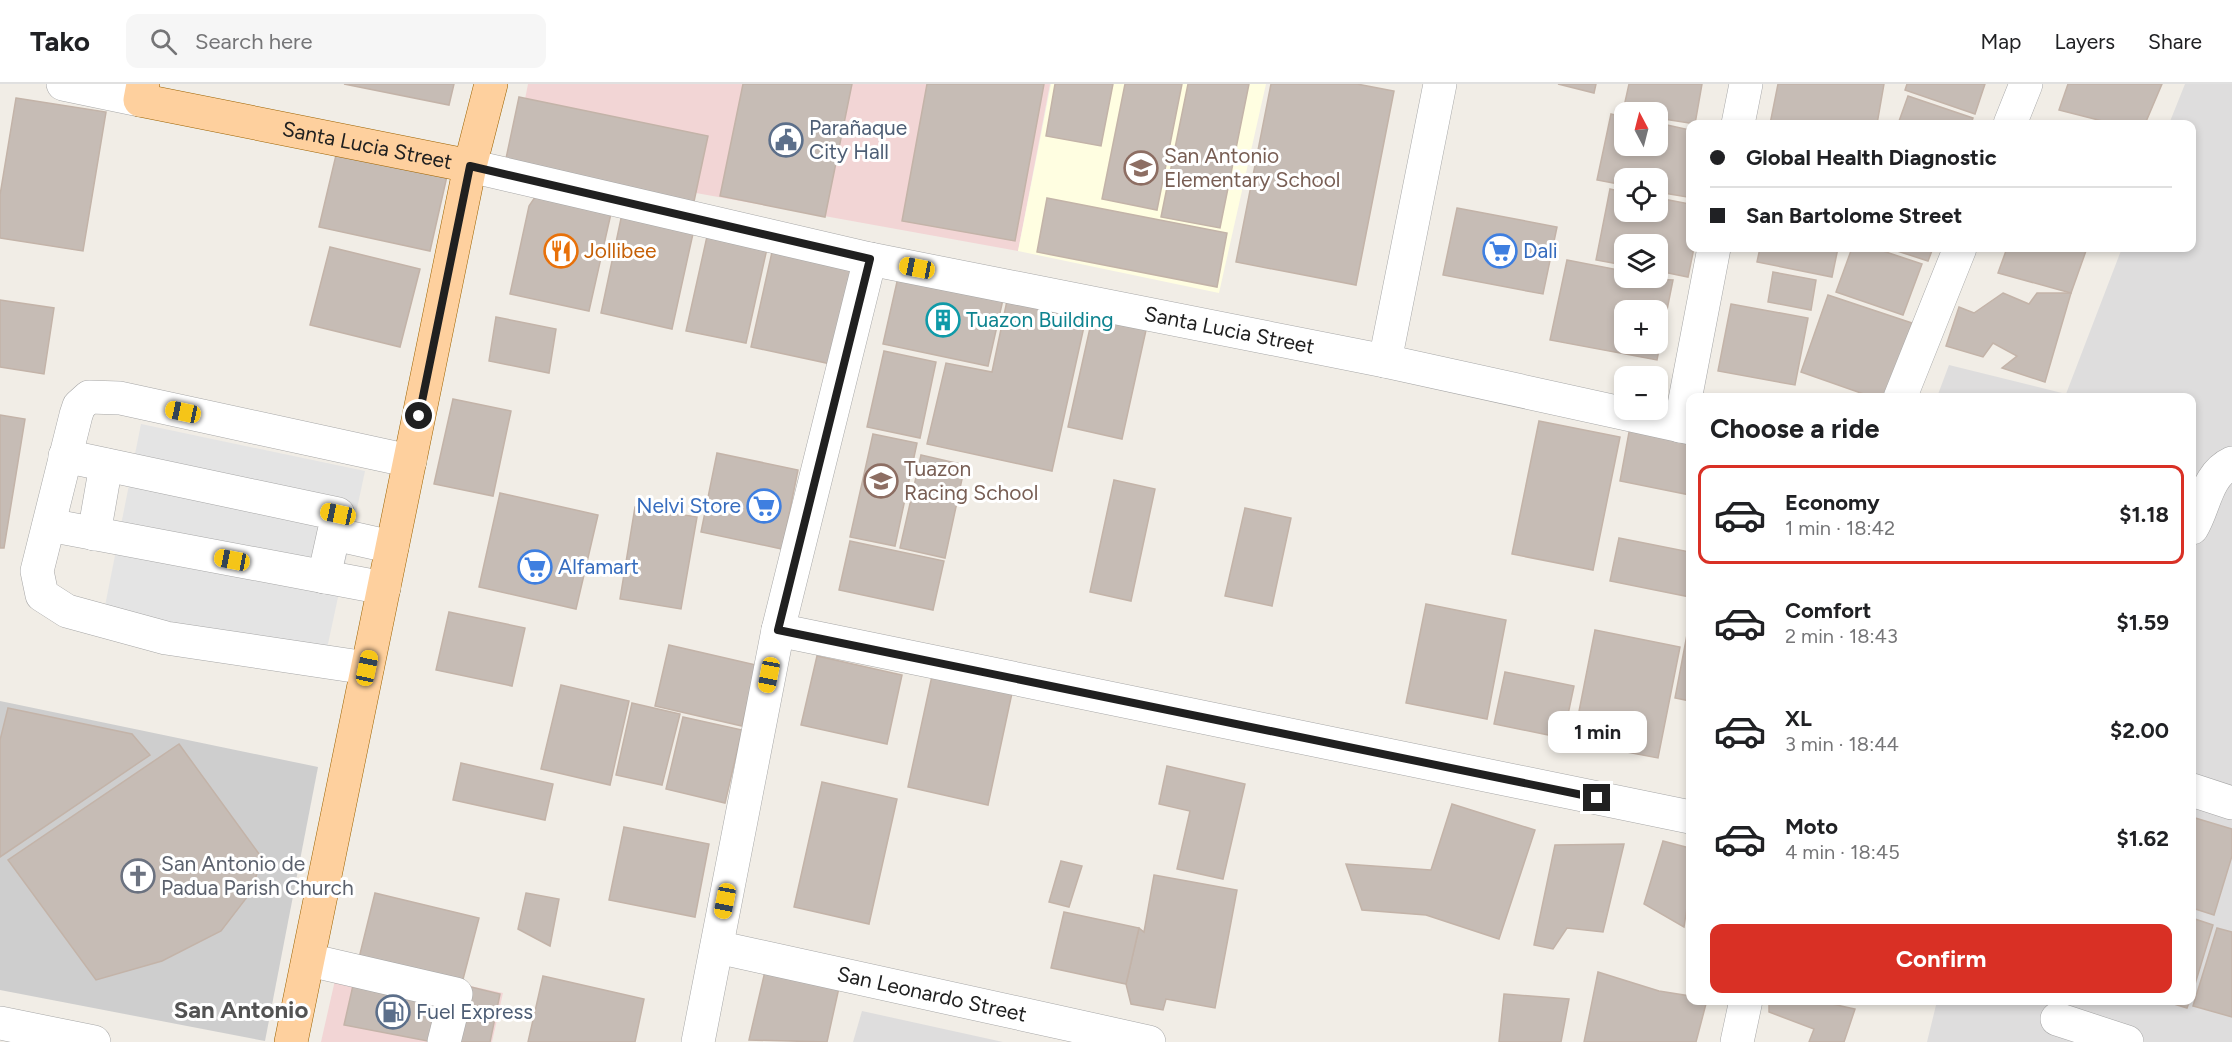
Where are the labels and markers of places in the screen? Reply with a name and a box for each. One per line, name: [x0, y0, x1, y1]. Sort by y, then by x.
place label: Parañaque City Hall: [809, 115, 907, 164]
public building icon: Parañaque City Hall: [768, 122, 804, 158]
place label: San Antonio Elementary School: [1164, 143, 1340, 192]
school or university icon: San Antonio Elementary School: [1123, 150, 1159, 186]
restaurant icon: Jollibee: [543, 233, 579, 269]
supermarket icon: Dali: [1482, 233, 1518, 269]
place label: Jollibee: [584, 238, 656, 263]
place label: Dali: [1523, 238, 1558, 263]
building icon: Tuazon Building: [925, 302, 961, 338]
place label: Tuazon Building: [966, 307, 1114, 332]
place label: Tuazon Racing School: [904, 456, 1038, 505]
school or university icon: Tuazon Racing School: [863, 463, 899, 499]
supermarket icon: Nelvi Store: [746, 488, 782, 524]
place label: Nelvi Store: [636, 493, 741, 518]
supermarket icon: Alfamart: [517, 549, 553, 585]
place label: Alfamart: [558, 554, 639, 579]
place label: San Antonio de Padua Parish Church: [161, 851, 354, 900]
church icon: San Antonio de Padua Parish Church: [120, 858, 156, 894]
fuel station icon: Fuel Express: [375, 994, 411, 1030]
place label: Fuel Express: [416, 999, 533, 1024]

